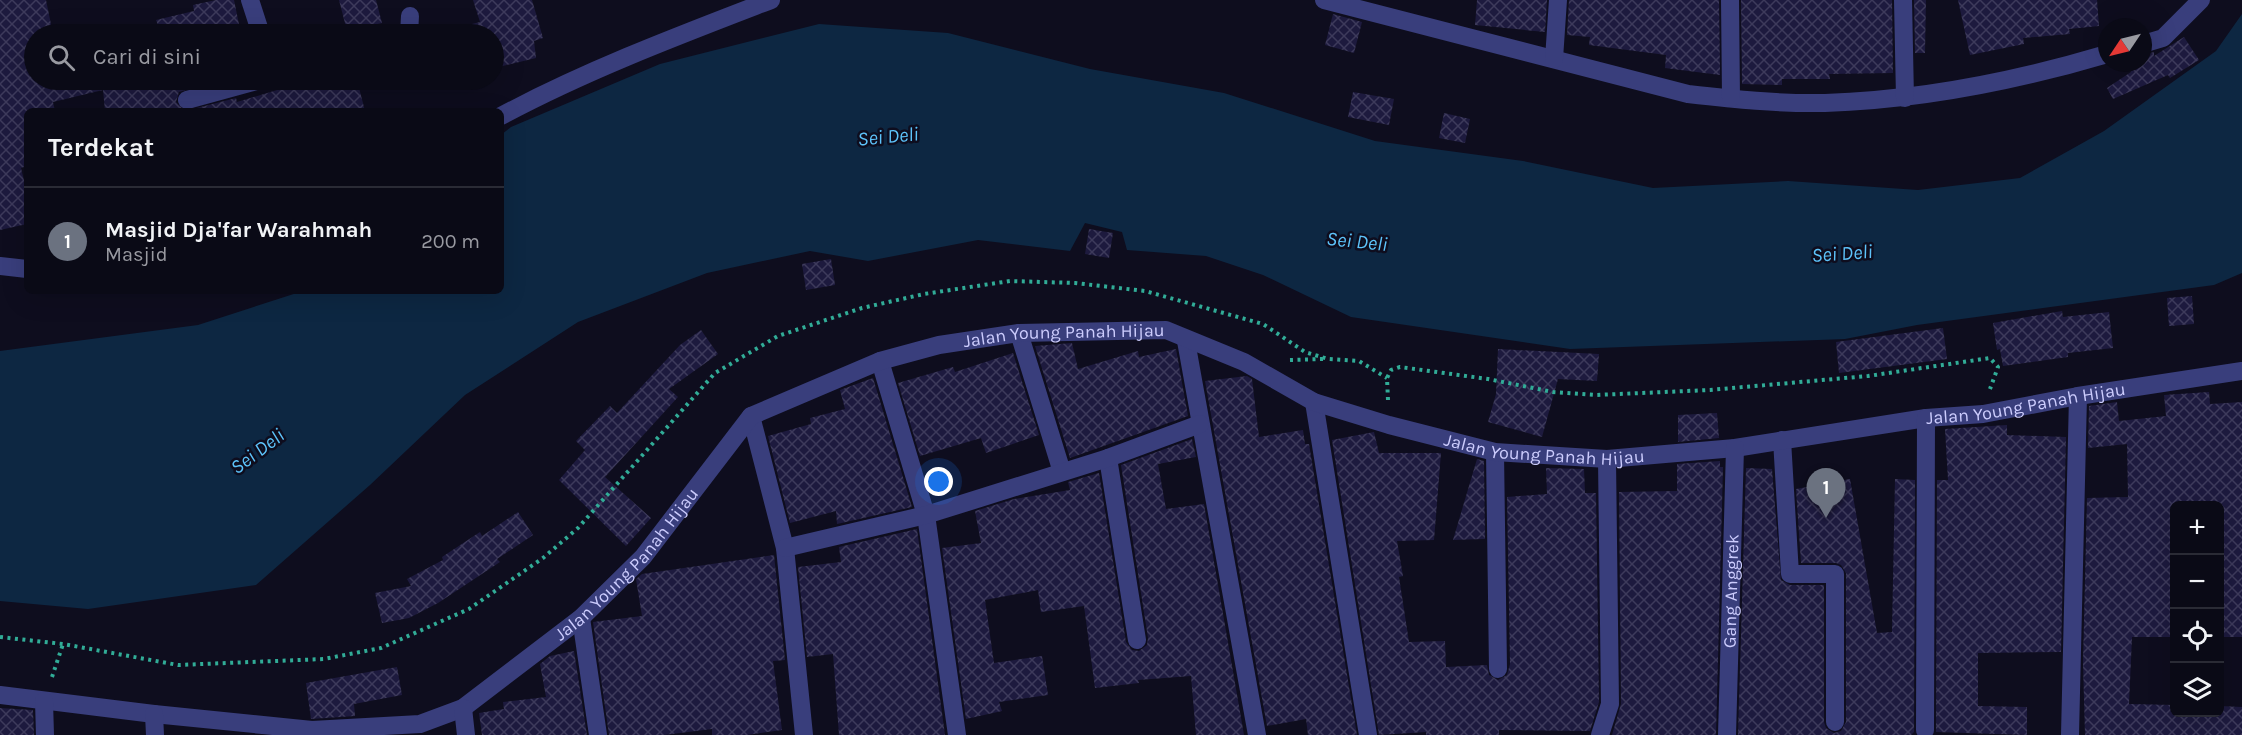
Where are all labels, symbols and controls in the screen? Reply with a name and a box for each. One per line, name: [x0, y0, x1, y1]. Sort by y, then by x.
north arrow: [2098, 18, 2152, 72]
search box: [24, 24, 504, 90]
icon: search: [45, 41, 78, 74]
text: Cari di sini: [93, 44, 201, 70]
water label: Sei Deli: [856, 122, 920, 151]
text: Terdekat: [48, 132, 154, 163]
text: Masjid Dja'far Warahmah: [105, 217, 372, 243]
water label: Sei Deli: [1325, 227, 1389, 256]
text: 1: [64, 230, 71, 253]
text: 200 m: [421, 230, 480, 253]
water label: Sei Deli: [1811, 240, 1873, 267]
text: Masjid: [105, 243, 168, 266]
street label: Jalan Young Panah Hijau: [962, 319, 1165, 352]
street label: Jalan Young Panah Hijau: [1925, 378, 2127, 429]
water label: Sei Deli: [226, 424, 289, 479]
street label: Jalan Young Panah Hijau: [1442, 429, 1645, 470]
your location: [924, 467, 953, 496]
pin: 1: [1806, 468, 1846, 518]
street label: Jalan Young Panah Hijau: [550, 483, 703, 645]
map controls: [2170, 501, 2224, 717]
button: +: [2170, 501, 2224, 555]
street label: Gang Anggrek: [1718, 534, 1744, 649]
button: −: [2170, 555, 2224, 609]
button: locate: [2170, 609, 2224, 663]
button: layers: [2170, 663, 2224, 717]

